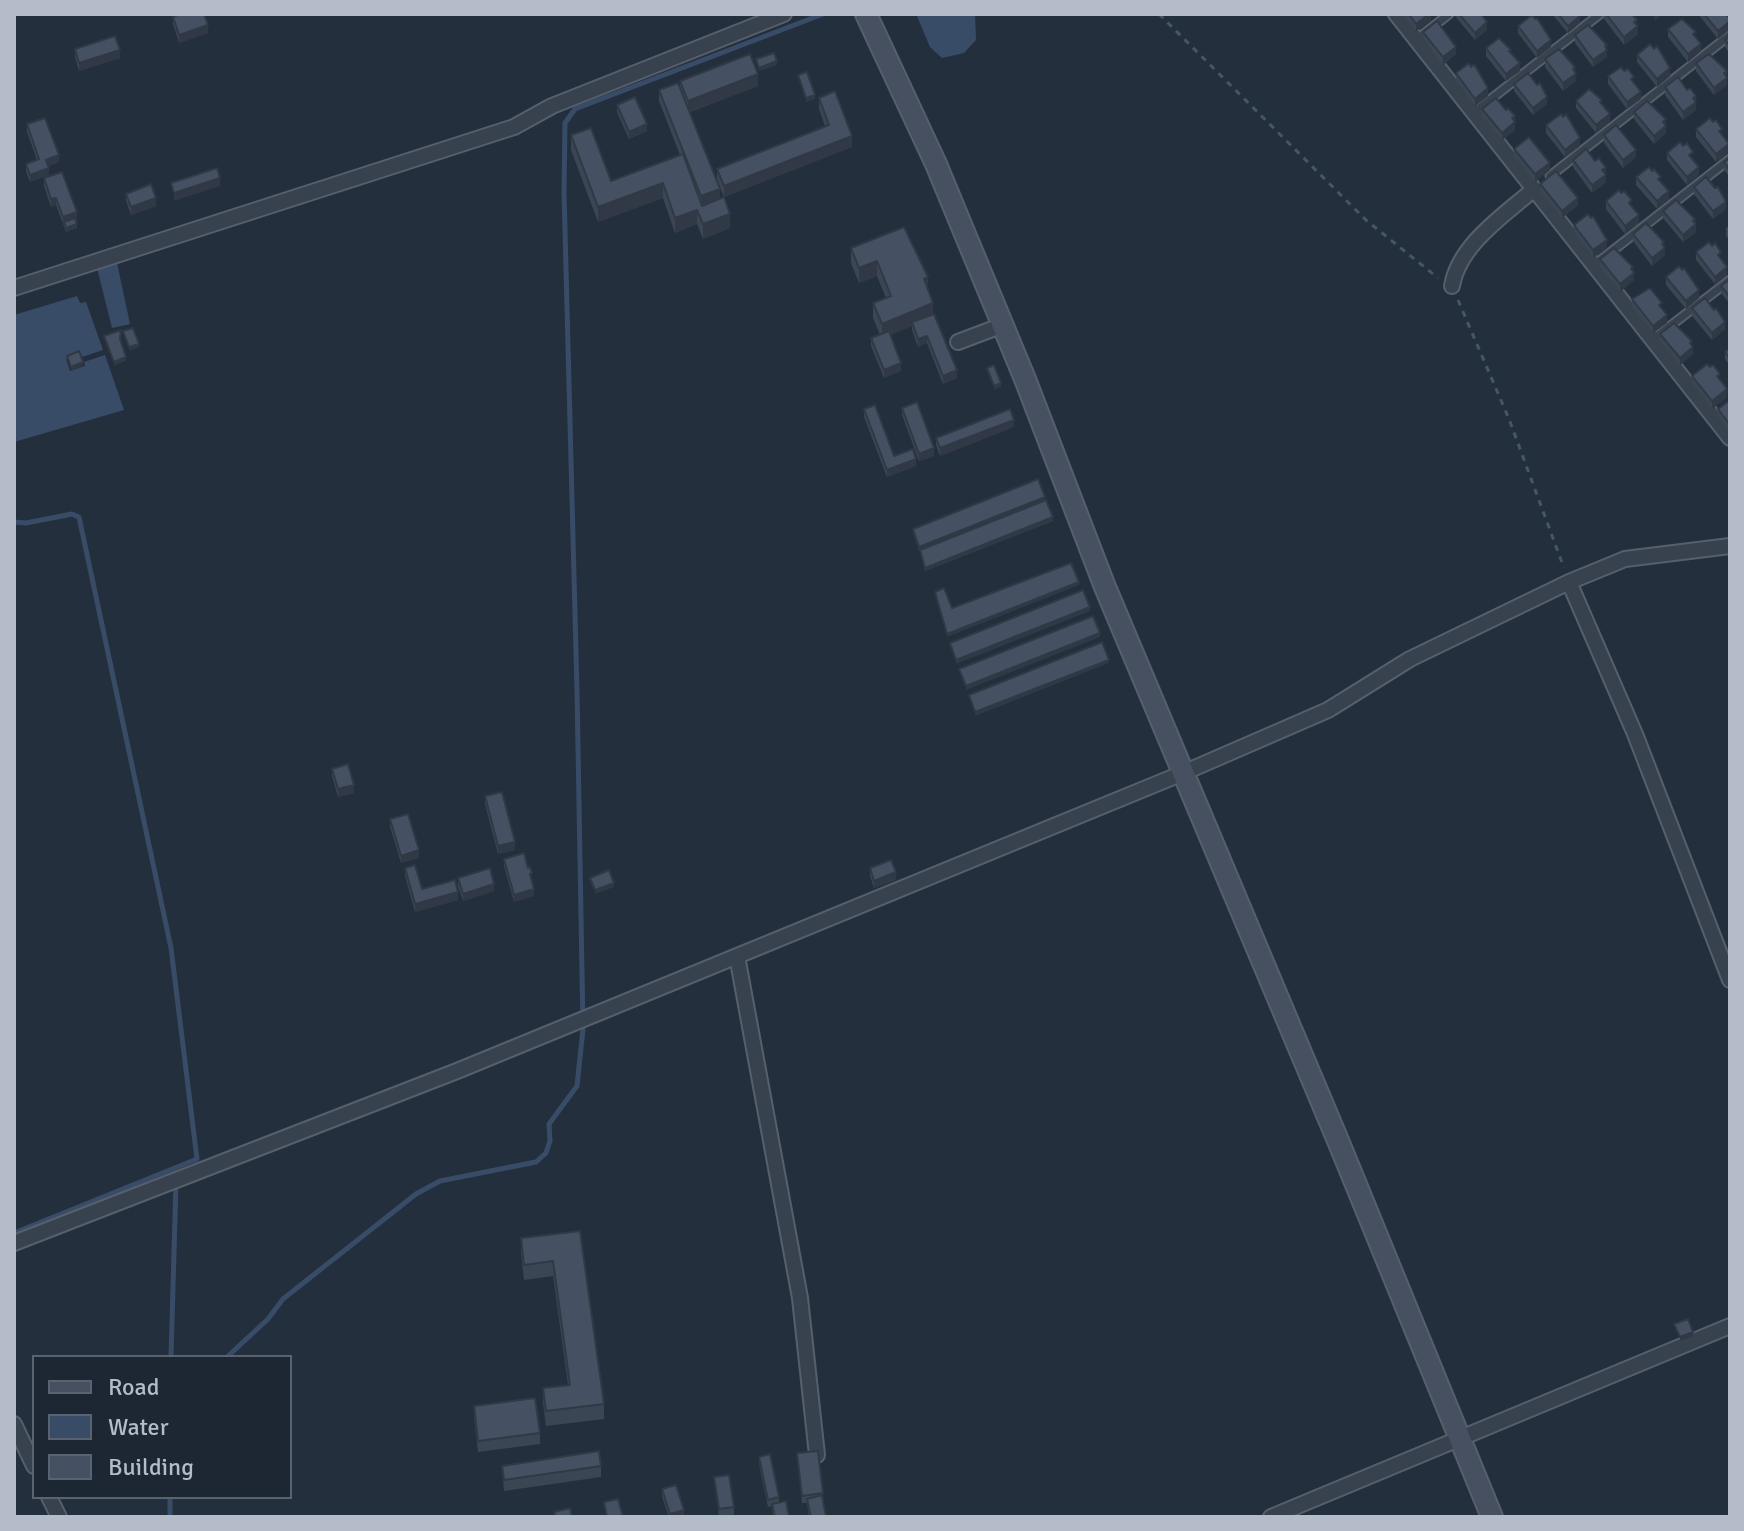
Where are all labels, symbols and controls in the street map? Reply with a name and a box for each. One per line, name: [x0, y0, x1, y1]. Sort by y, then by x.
legend: [32, 1355, 292, 1499]
text: Road: [108, 1372, 159, 1402]
text: Water: [108, 1412, 168, 1442]
text: Building: [108, 1452, 194, 1482]

